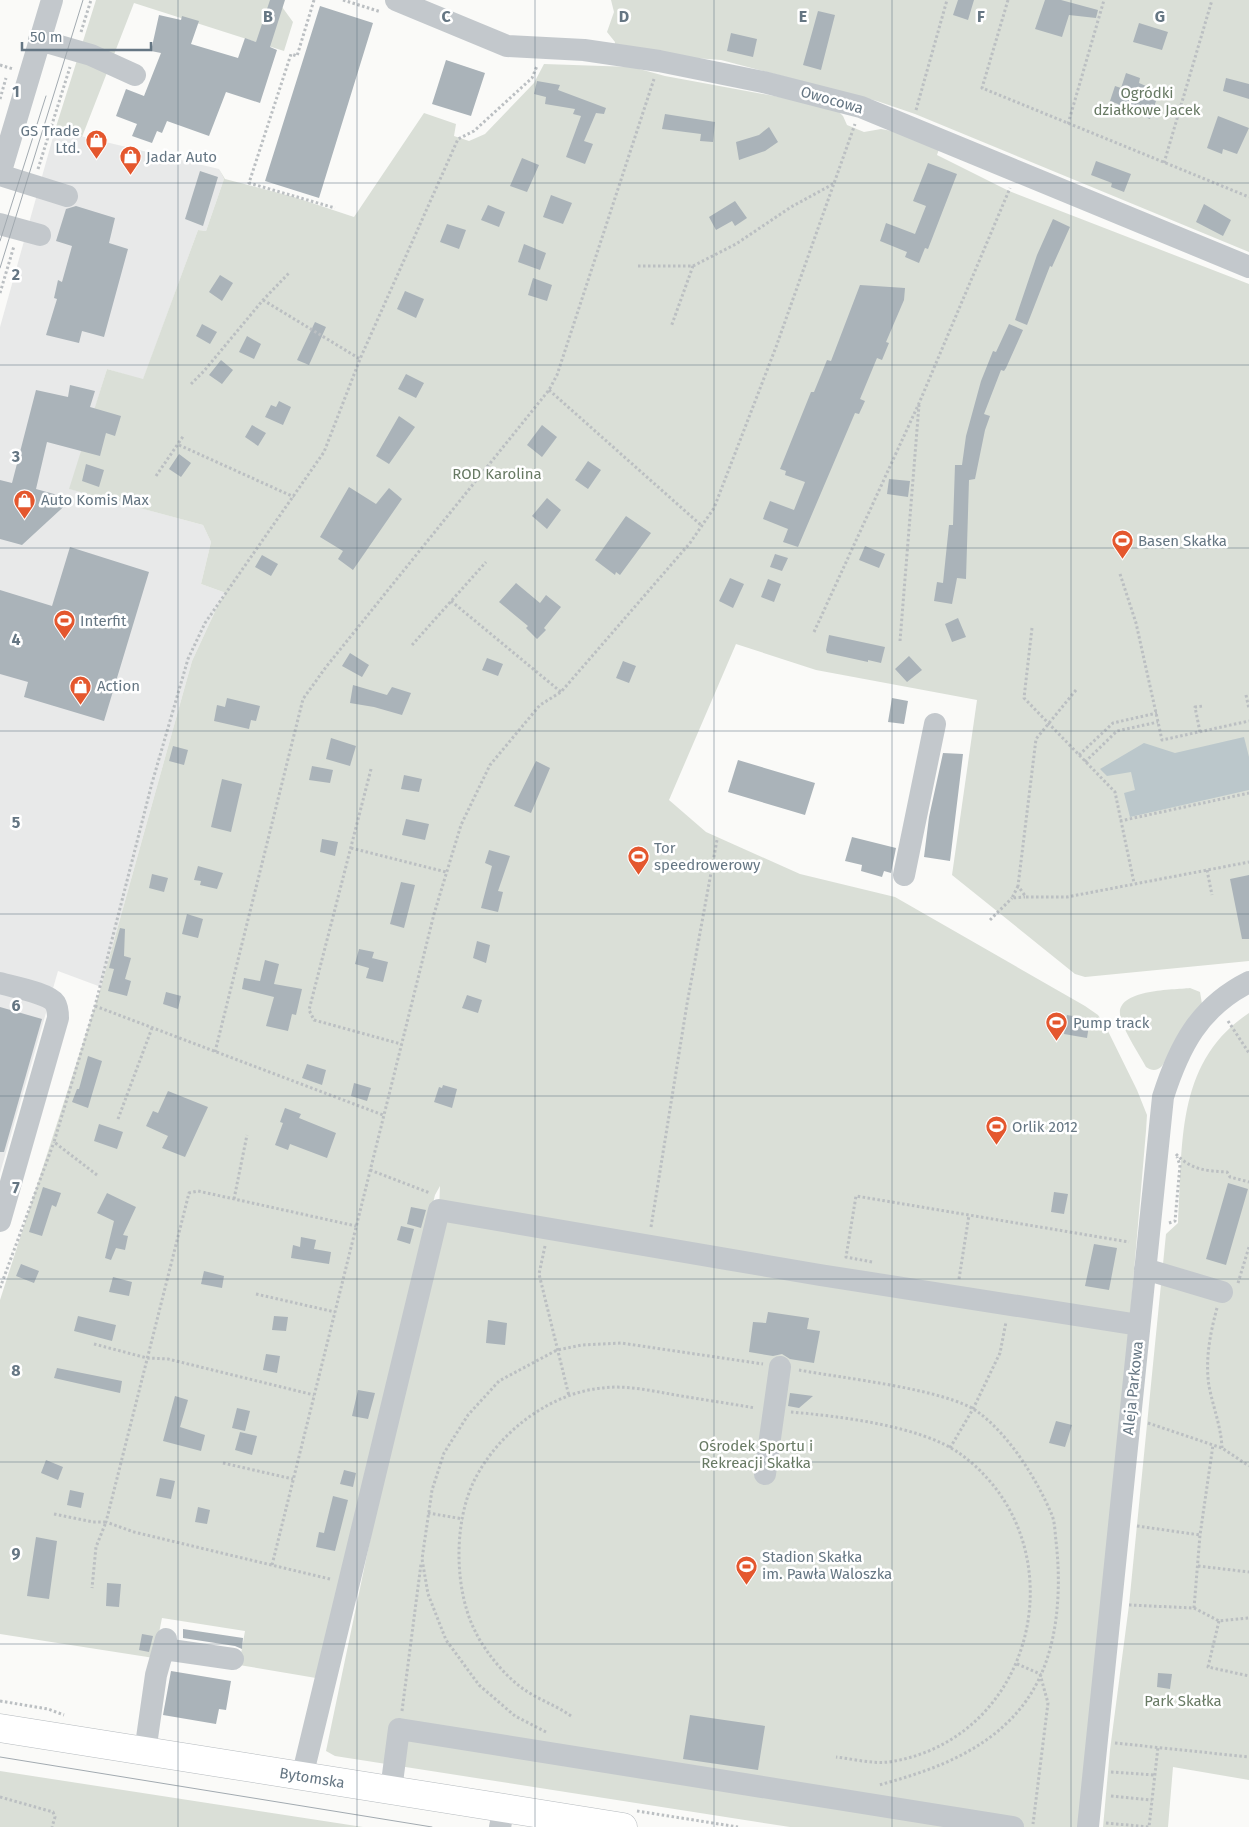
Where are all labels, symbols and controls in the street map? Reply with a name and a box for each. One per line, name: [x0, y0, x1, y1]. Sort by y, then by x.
text: B: [263, 7, 273, 26]
text: C: [441, 7, 451, 26]
text: D: [619, 7, 629, 26]
text: E: [799, 7, 807, 26]
text: F: [977, 7, 985, 26]
text: G: [1155, 7, 1165, 26]
scale bar: [22, 20, 151, 52]
text: 50 m: [30, 28, 63, 46]
text: 1: [12, 82, 20, 101]
street label: Owocowa: [799, 82, 865, 118]
park label: Ogródki działkowe Jacek: [1093, 84, 1201, 119]
place label: GS Trade Ltd.: [21, 122, 80, 157]
shop icon: GS Trade Ltd.: [84, 128, 108, 159]
shop icon: Jadar Auto: [118, 145, 142, 176]
place label: Jadar Auto: [146, 148, 217, 166]
text: 2: [12, 265, 20, 284]
text: 3: [11, 447, 20, 466]
park label: ROD Karolina: [452, 465, 542, 483]
shop icon: Auto Komis Max: [13, 488, 37, 519]
place label: Auto Komis Max: [41, 491, 150, 509]
sports icon: Basen Skałka: [1110, 529, 1134, 560]
place label: Basen Skałka: [1138, 532, 1227, 550]
sports icon: Interfit: [52, 609, 76, 640]
place label: Interfit: [80, 612, 127, 630]
text: 4: [11, 630, 21, 649]
shop icon: Action: [69, 674, 93, 705]
place label: Action: [97, 677, 140, 695]
text: 5: [12, 813, 21, 832]
place label: Tor speedrowerowy: [654, 839, 761, 874]
sports icon: Tor speedrowerowy: [626, 845, 650, 876]
text: 6: [11, 996, 21, 1015]
sports icon: Pump track: [1045, 1011, 1069, 1042]
place label: Pump track: [1073, 1014, 1150, 1032]
sports icon: Orlik 2012: [984, 1115, 1008, 1146]
place label: Orlik 2012: [1012, 1118, 1078, 1136]
text: 7: [12, 1178, 20, 1197]
street label: Aleja Parkowa: [1119, 1340, 1147, 1436]
text: 8: [11, 1361, 21, 1380]
park label: Ośrodek Sportu i Rekreacji Skałka: [699, 1437, 813, 1472]
text: 9: [12, 1544, 21, 1563]
place label: Stadion Skałka im. Pawła Waloszka: [762, 1548, 892, 1583]
sports icon: Stadion Skałka im. Pawła Waloszka: [734, 1554, 758, 1585]
park label: Park Skałka: [1144, 1692, 1222, 1710]
street label: Bytomska: [278, 1764, 346, 1792]

